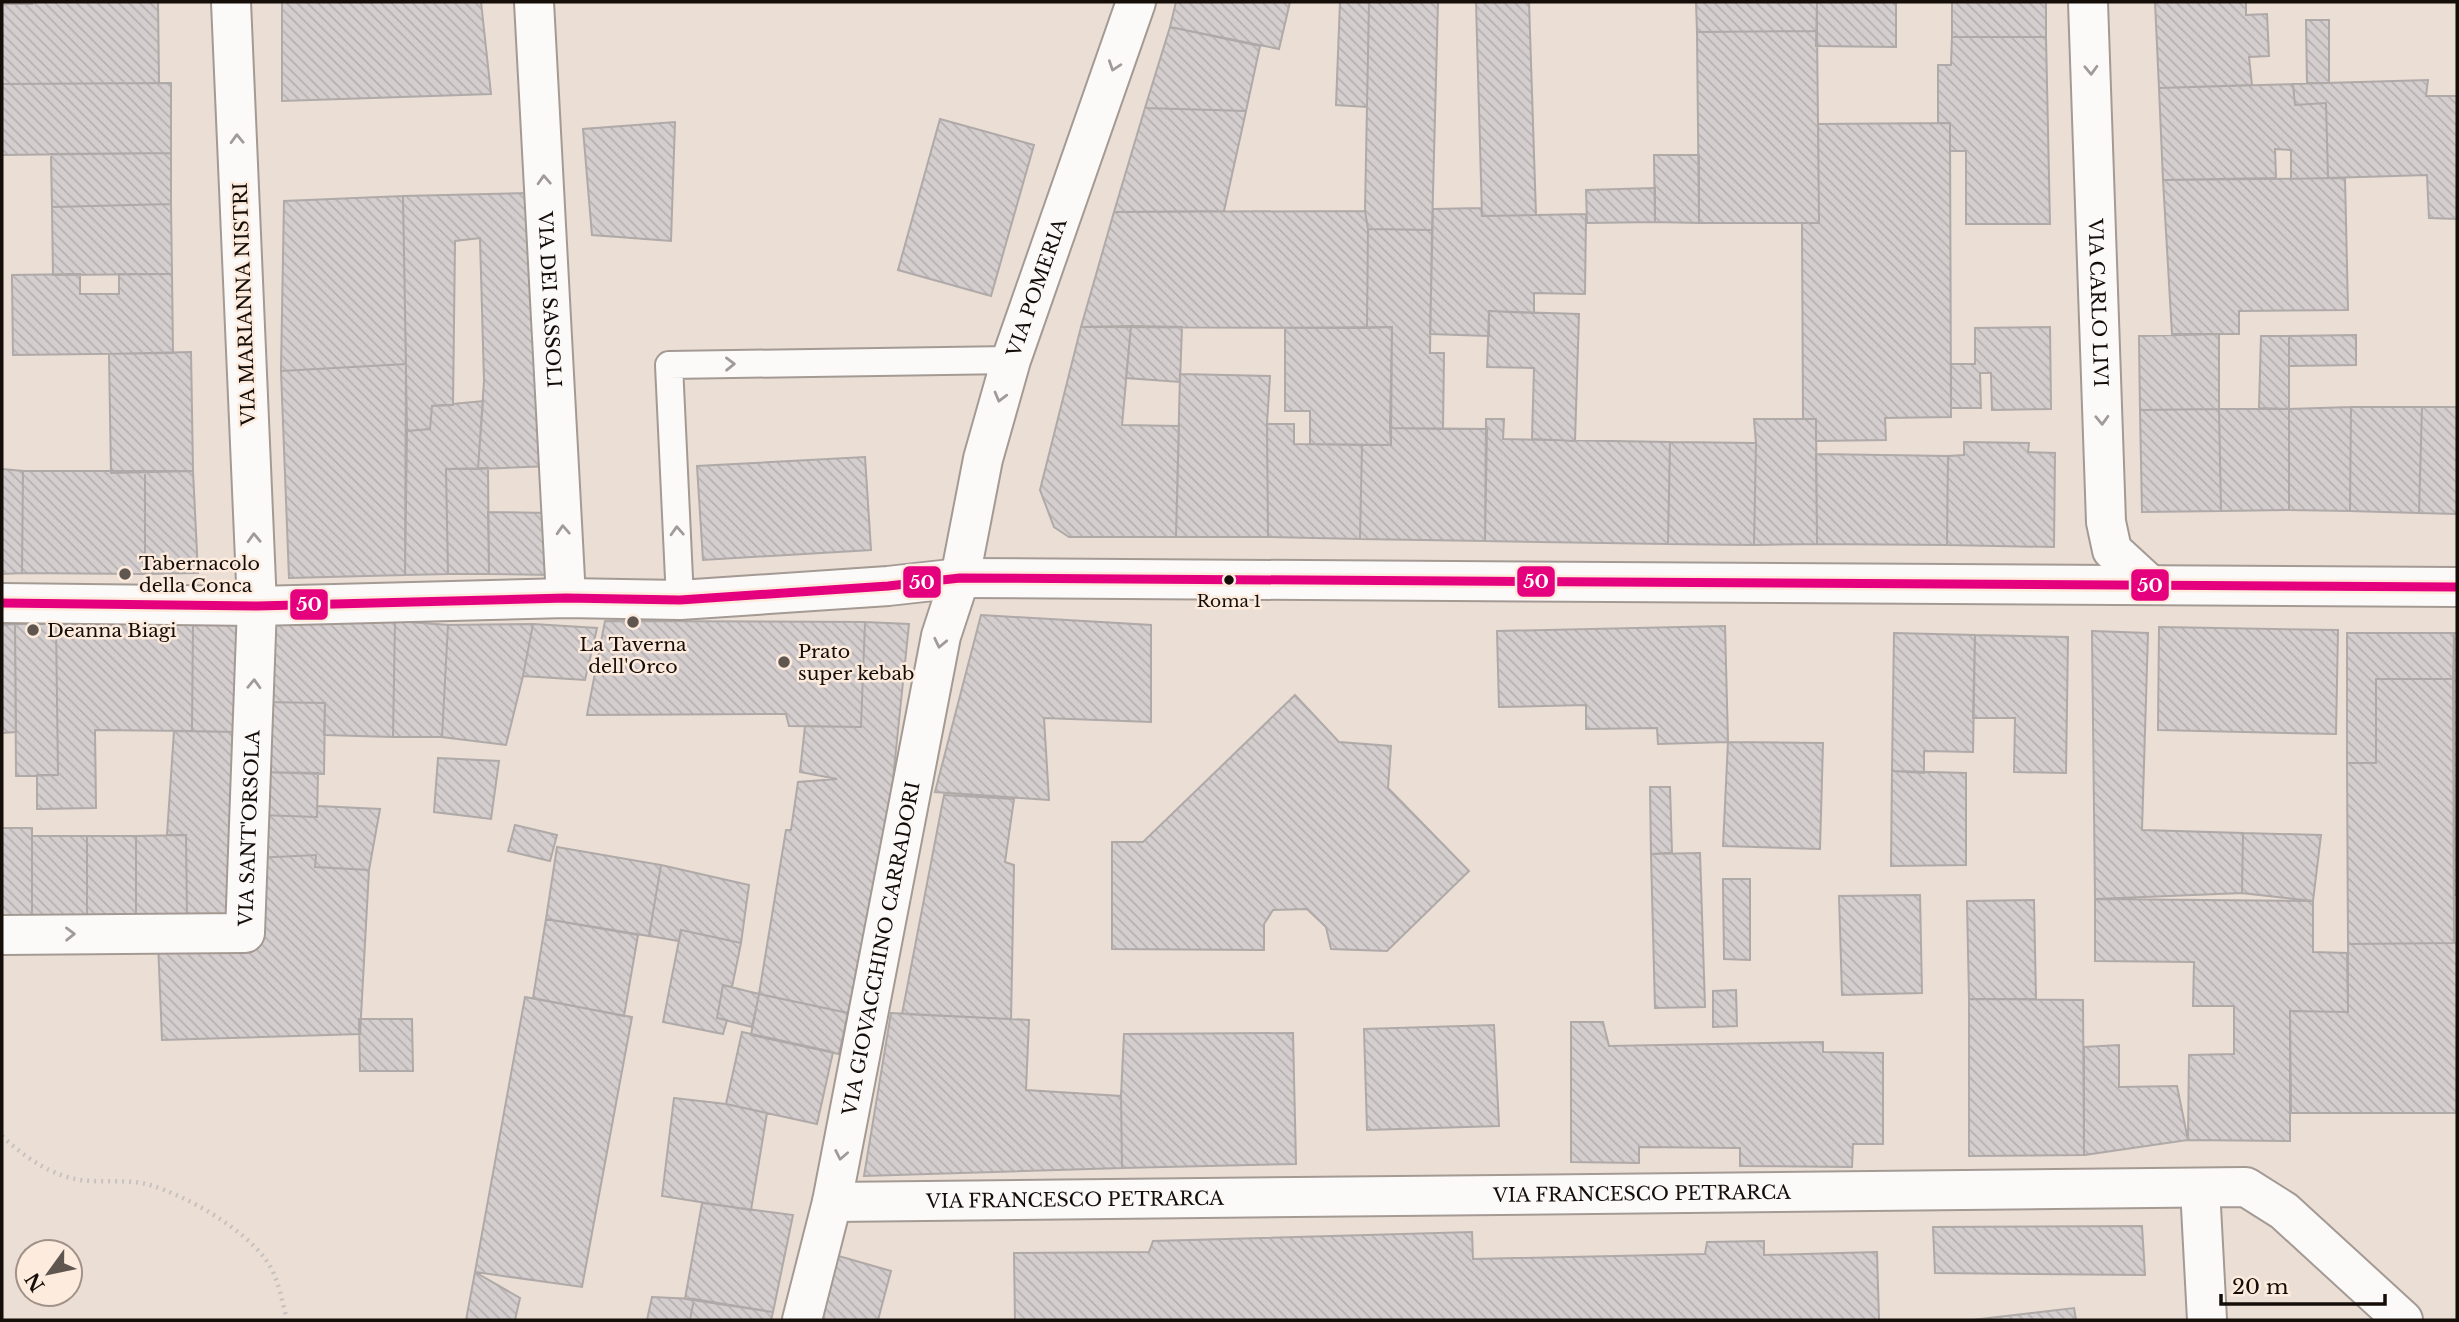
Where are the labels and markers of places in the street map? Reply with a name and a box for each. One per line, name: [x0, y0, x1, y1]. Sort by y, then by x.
place label: Tabernacolo della Conca: [139, 552, 260, 597]
marker: Tabernacolo della Conca: [117, 566, 133, 582]
marker: Roma 1: [1222, 573, 1236, 587]
place label: Roma 1: [1197, 591, 1261, 612]
marker: La Taverna dell'Orco: [625, 614, 641, 630]
place label: Deanna Biagi: [47, 619, 177, 642]
marker: Deanna Biagi: [25, 622, 41, 638]
place label: La Taverna dell'Orco: [579, 633, 687, 678]
place label: Prato super kebab: [798, 640, 914, 685]
marker: Prato super kebab: [776, 654, 792, 670]

